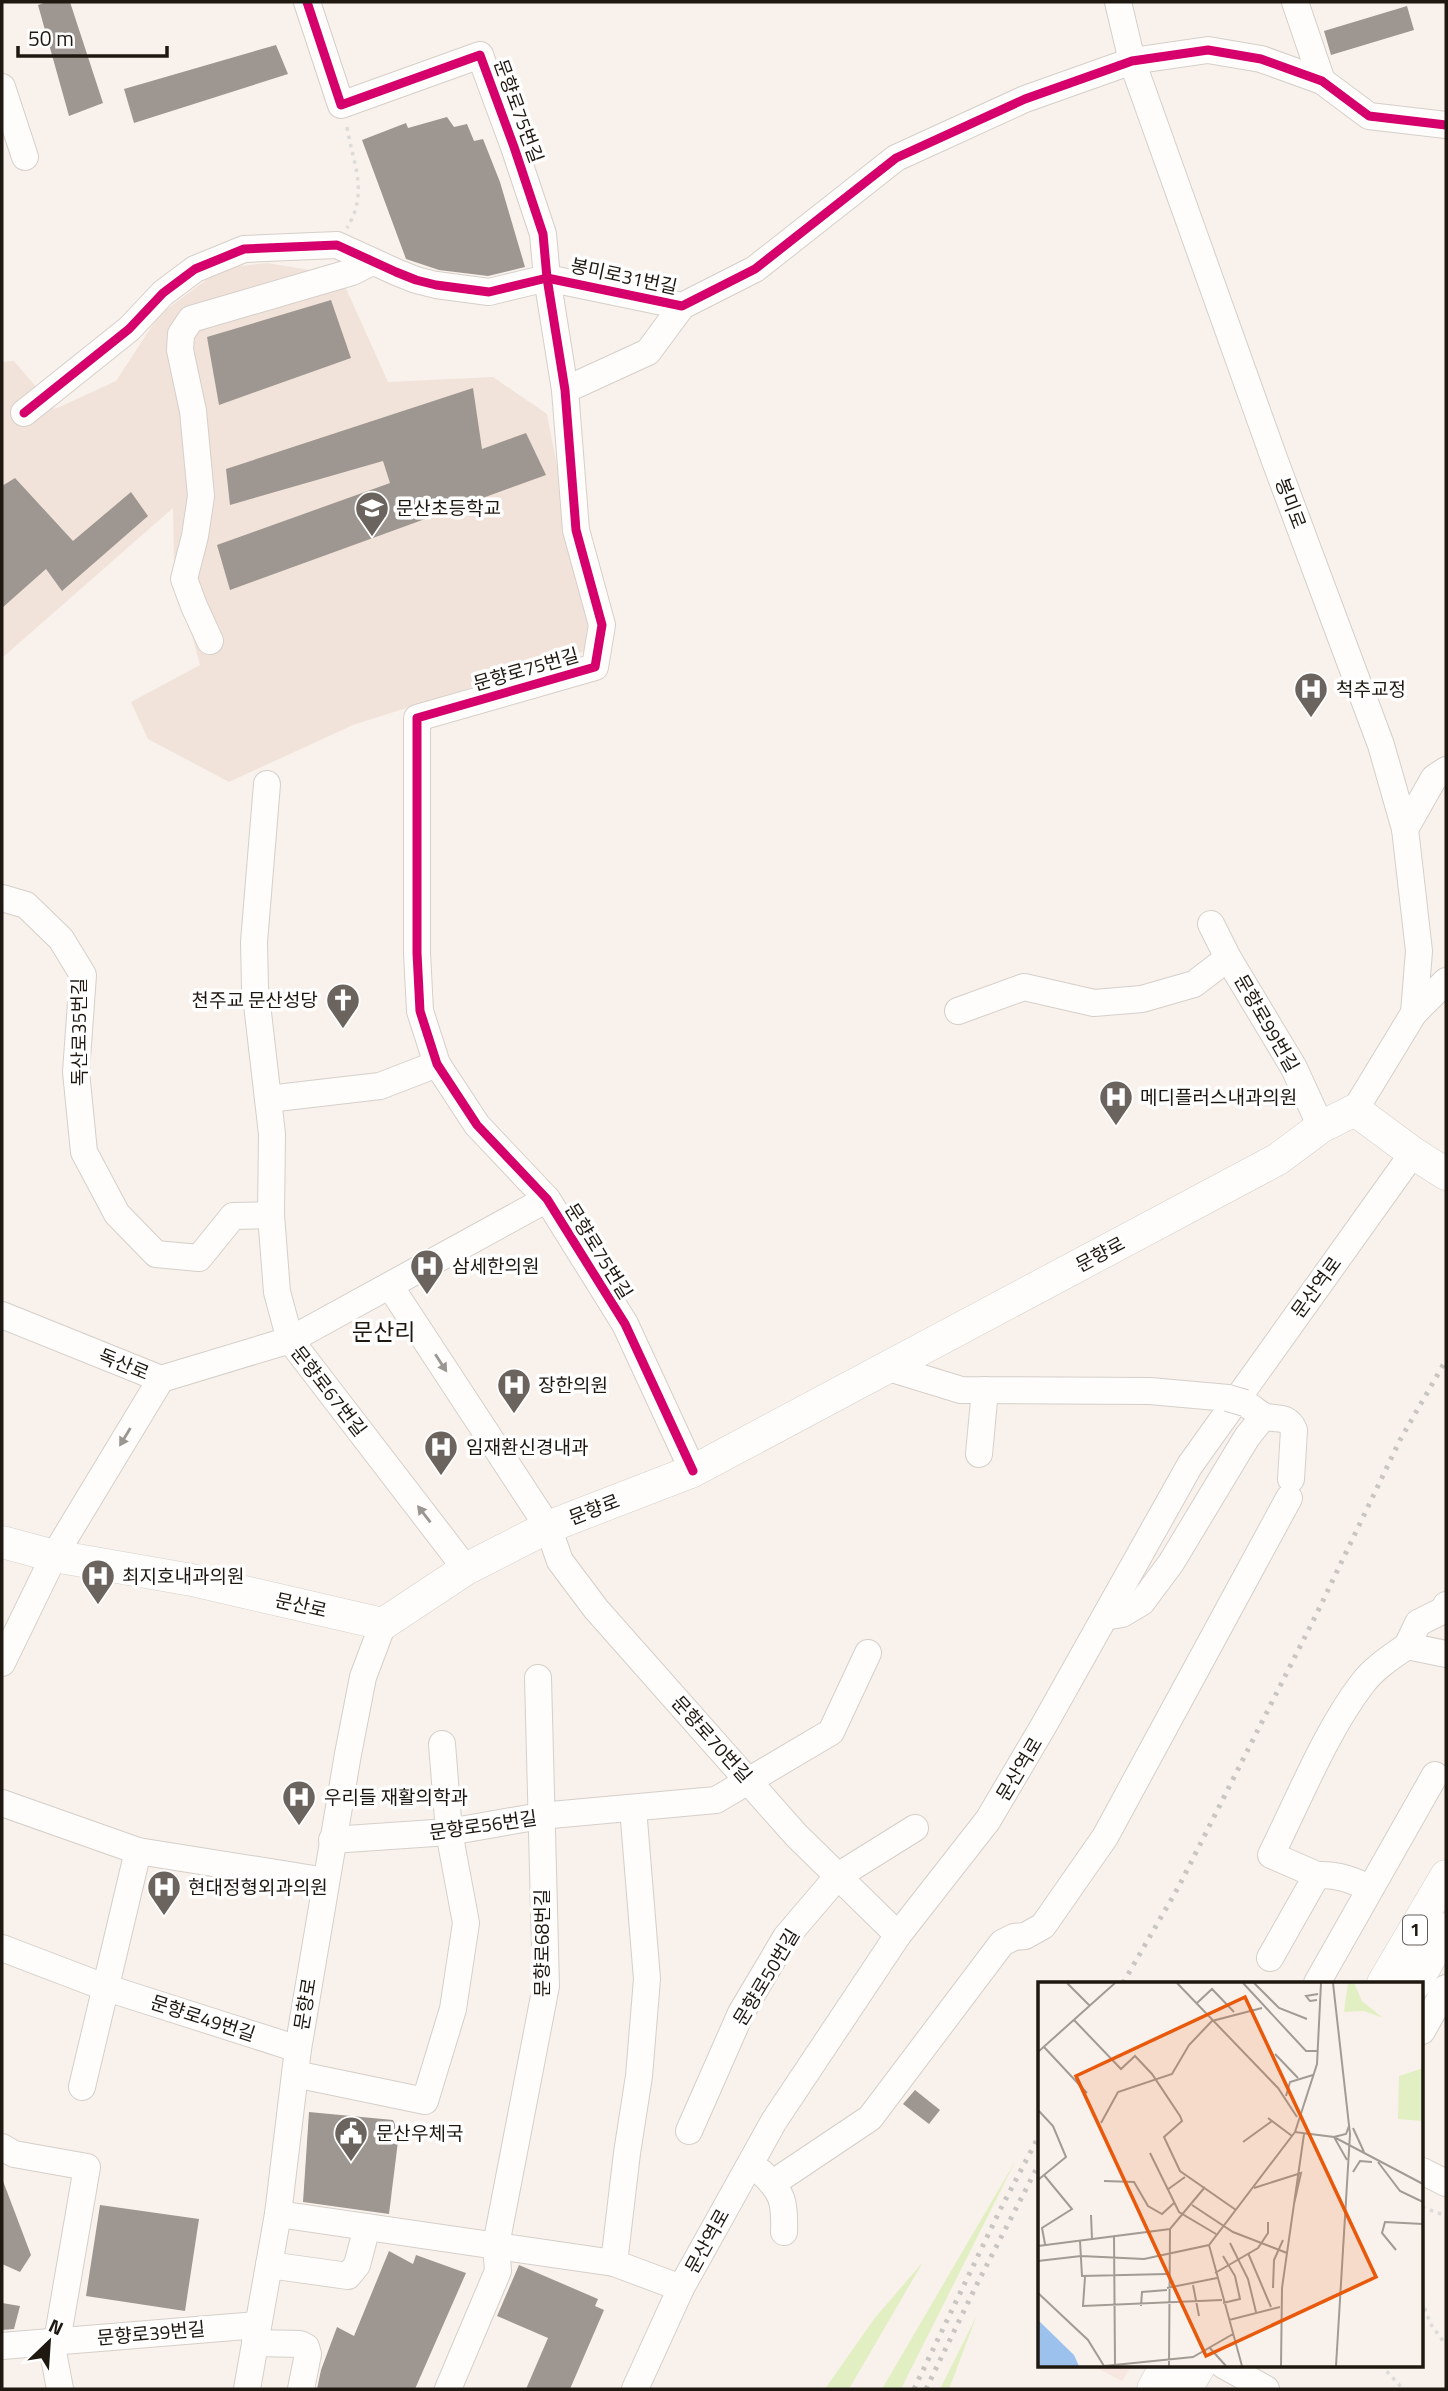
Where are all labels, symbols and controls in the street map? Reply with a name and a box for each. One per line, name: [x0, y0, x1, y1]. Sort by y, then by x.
scale bar: [18, 14, 166, 58]
text: 50 m: [28, 22, 74, 54]
street label: 문향로75번길: [487, 55, 552, 167]
street label: 봉미로31번길: [568, 250, 680, 301]
street label: 봉미로: [1269, 473, 1314, 533]
school or university icon: 문산초등학교: [353, 489, 391, 538]
place label: 문산초등학교: [396, 493, 501, 522]
street label: 문향로75번길: [470, 640, 582, 697]
hospital icon: 척추교정: [1292, 670, 1330, 719]
place label: 척추교정: [1336, 674, 1406, 703]
street label: 문향로99번길: [1228, 968, 1307, 1077]
street label: 독산로35번길: [64, 978, 93, 1086]
church icon: 천주교 문산성당: [324, 981, 362, 1030]
place label: 천주교 문산성당: [191, 985, 318, 1014]
hospital icon: 메디플러스내과의원: [1097, 1078, 1135, 1127]
place label: 메디플러스내과의원: [1140, 1082, 1297, 1111]
street label: 문향로75번길: [558, 1197, 641, 1305]
street label: 문향로: [1070, 1228, 1130, 1279]
hospital icon: 삼세한의원: [408, 1247, 446, 1296]
street label: 문산역로: [1283, 1250, 1348, 1324]
place label: 삼세한의원: [452, 1251, 539, 1280]
district label: 문산리: [352, 1314, 416, 1349]
street label: 문향로67번길: [285, 1339, 374, 1442]
street label: 독산로: [94, 1340, 154, 1387]
one-way arrow: [434, 1354, 448, 1372]
hospital icon: 장한의원: [495, 1366, 533, 1415]
place label: 장한의원: [538, 1370, 608, 1399]
one-way arrow: [119, 1427, 132, 1446]
hospital icon: 임재환신경내과: [422, 1428, 460, 1477]
place label: 임재환신경내과: [466, 1432, 588, 1461]
street label: 문향로: [564, 1486, 624, 1531]
one-way arrow: [417, 1506, 432, 1524]
hospital icon: 최지호내과의원: [79, 1557, 117, 1606]
place label: 최지호내과의원: [122, 1561, 244, 1590]
street label: 문산로: [272, 1584, 330, 1625]
street label: 문향로70번길: [665, 1689, 760, 1789]
street label: 문산역로: [988, 1731, 1049, 1806]
hospital icon: 우리들 재활의학과: [280, 1778, 318, 1827]
place label: 우리들 재활의학과: [324, 1782, 468, 1811]
street label: 문향로56번길: [427, 1803, 539, 1846]
hospital icon: 현대정형외과의원: [145, 1868, 183, 1917]
place label: 현대정형외과의원: [188, 1872, 328, 1901]
street label: 문향로68번길: [527, 1889, 556, 1997]
road number: 1: [1403, 1916, 1427, 1944]
street label: 문향로50번길: [725, 1923, 806, 2031]
street label: 문향로: [286, 1976, 323, 2032]
inset map: [1038, 1982, 1424, 2366]
street label: 문향로49번길: [147, 1987, 259, 2048]
public building icon: 문산우체국: [332, 2114, 370, 2163]
place label: 문산우체국: [376, 2118, 463, 2147]
street label: 문산역로: [677, 2203, 736, 2278]
north arrow: [14, 2307, 84, 2377]
text: N: [44, 2310, 68, 2342]
street label: 문향로39번길: [96, 2313, 206, 2352]

